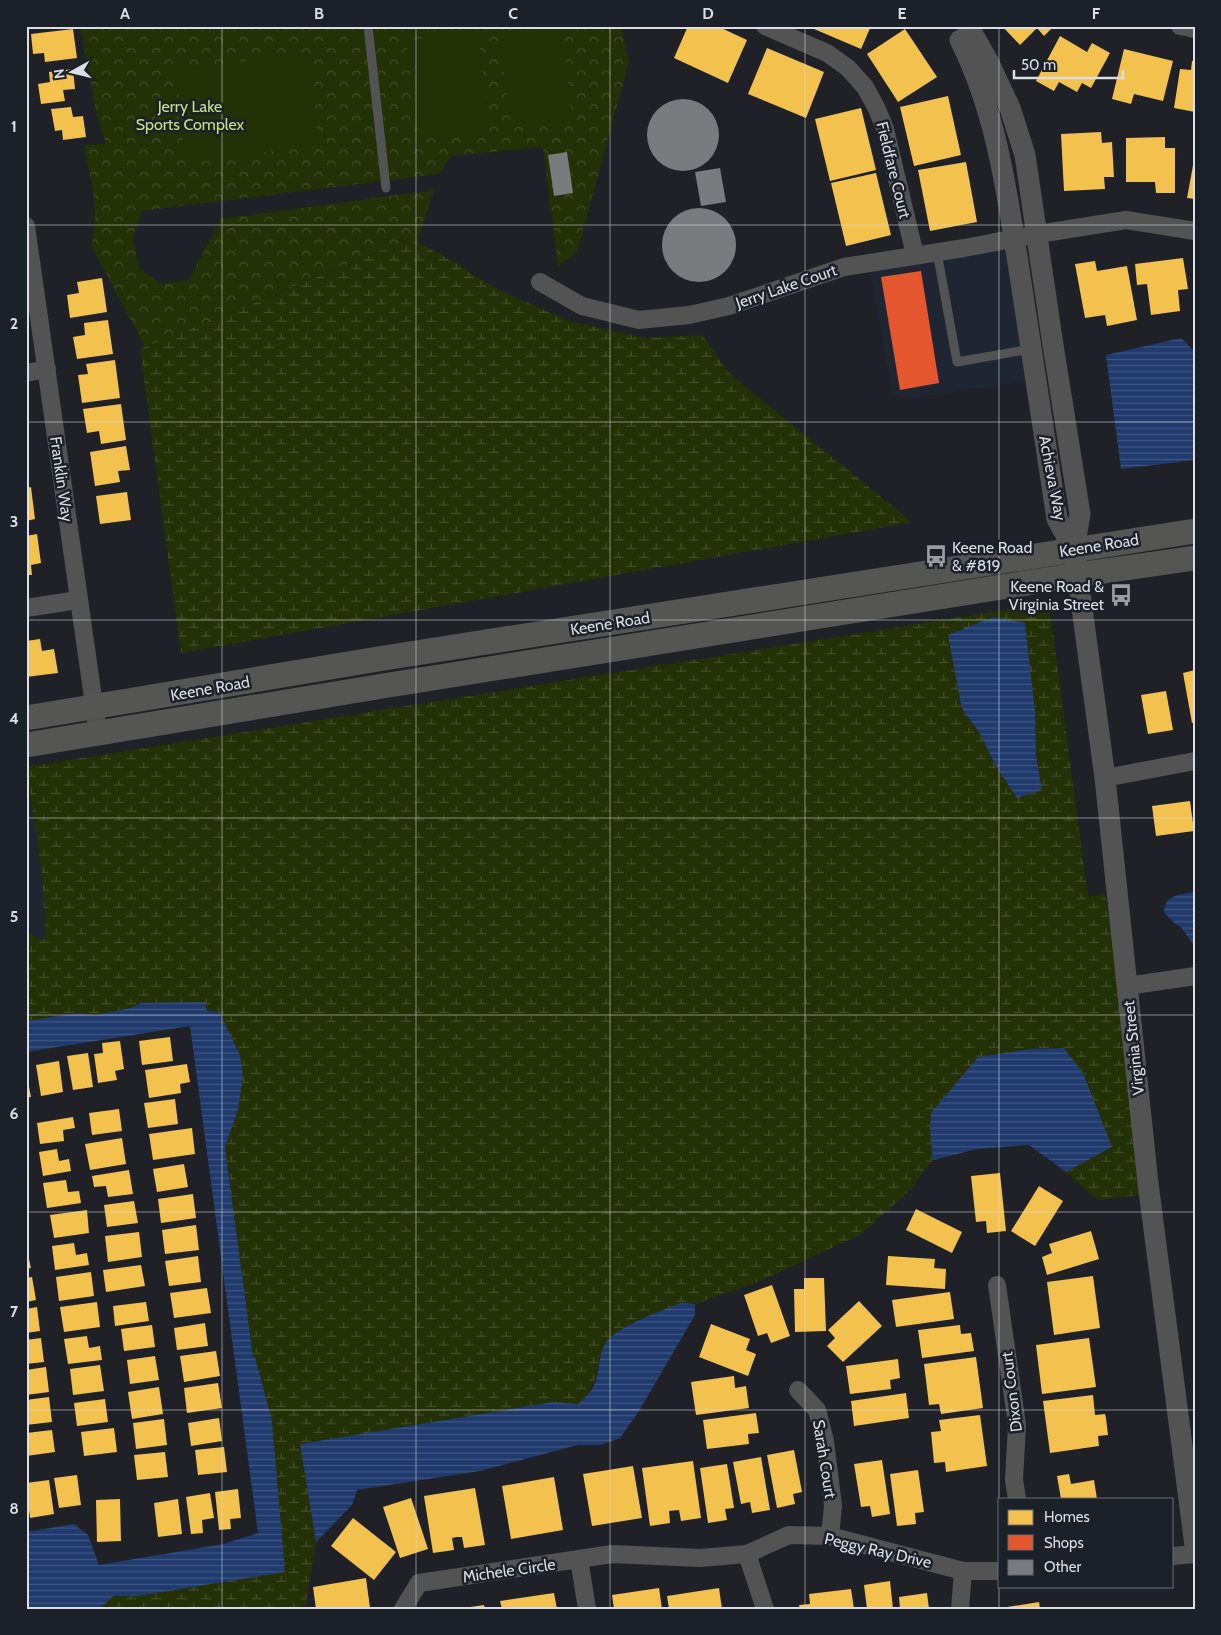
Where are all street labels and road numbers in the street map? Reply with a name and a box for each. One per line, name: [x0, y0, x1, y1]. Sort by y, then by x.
street label: Fieldfare Court: [872, 120, 915, 221]
street label: Jerry Lake Court: [732, 260, 840, 313]
street label: Achieva Way: [1035, 434, 1070, 522]
street label: Franklin Way: [46, 435, 77, 523]
street label: Keene Road: [1058, 530, 1140, 561]
street label: Keene Road: [569, 608, 651, 639]
street label: Keene Road: [169, 672, 251, 705]
street label: Virginia Street: [1119, 999, 1148, 1096]
street label: Dixon Court: [997, 1350, 1026, 1433]
street label: Sarah Court: [809, 1418, 840, 1500]
street label: Peggy Ray Drive: [823, 1529, 933, 1572]
street label: Michele Circle: [461, 1555, 557, 1586]

